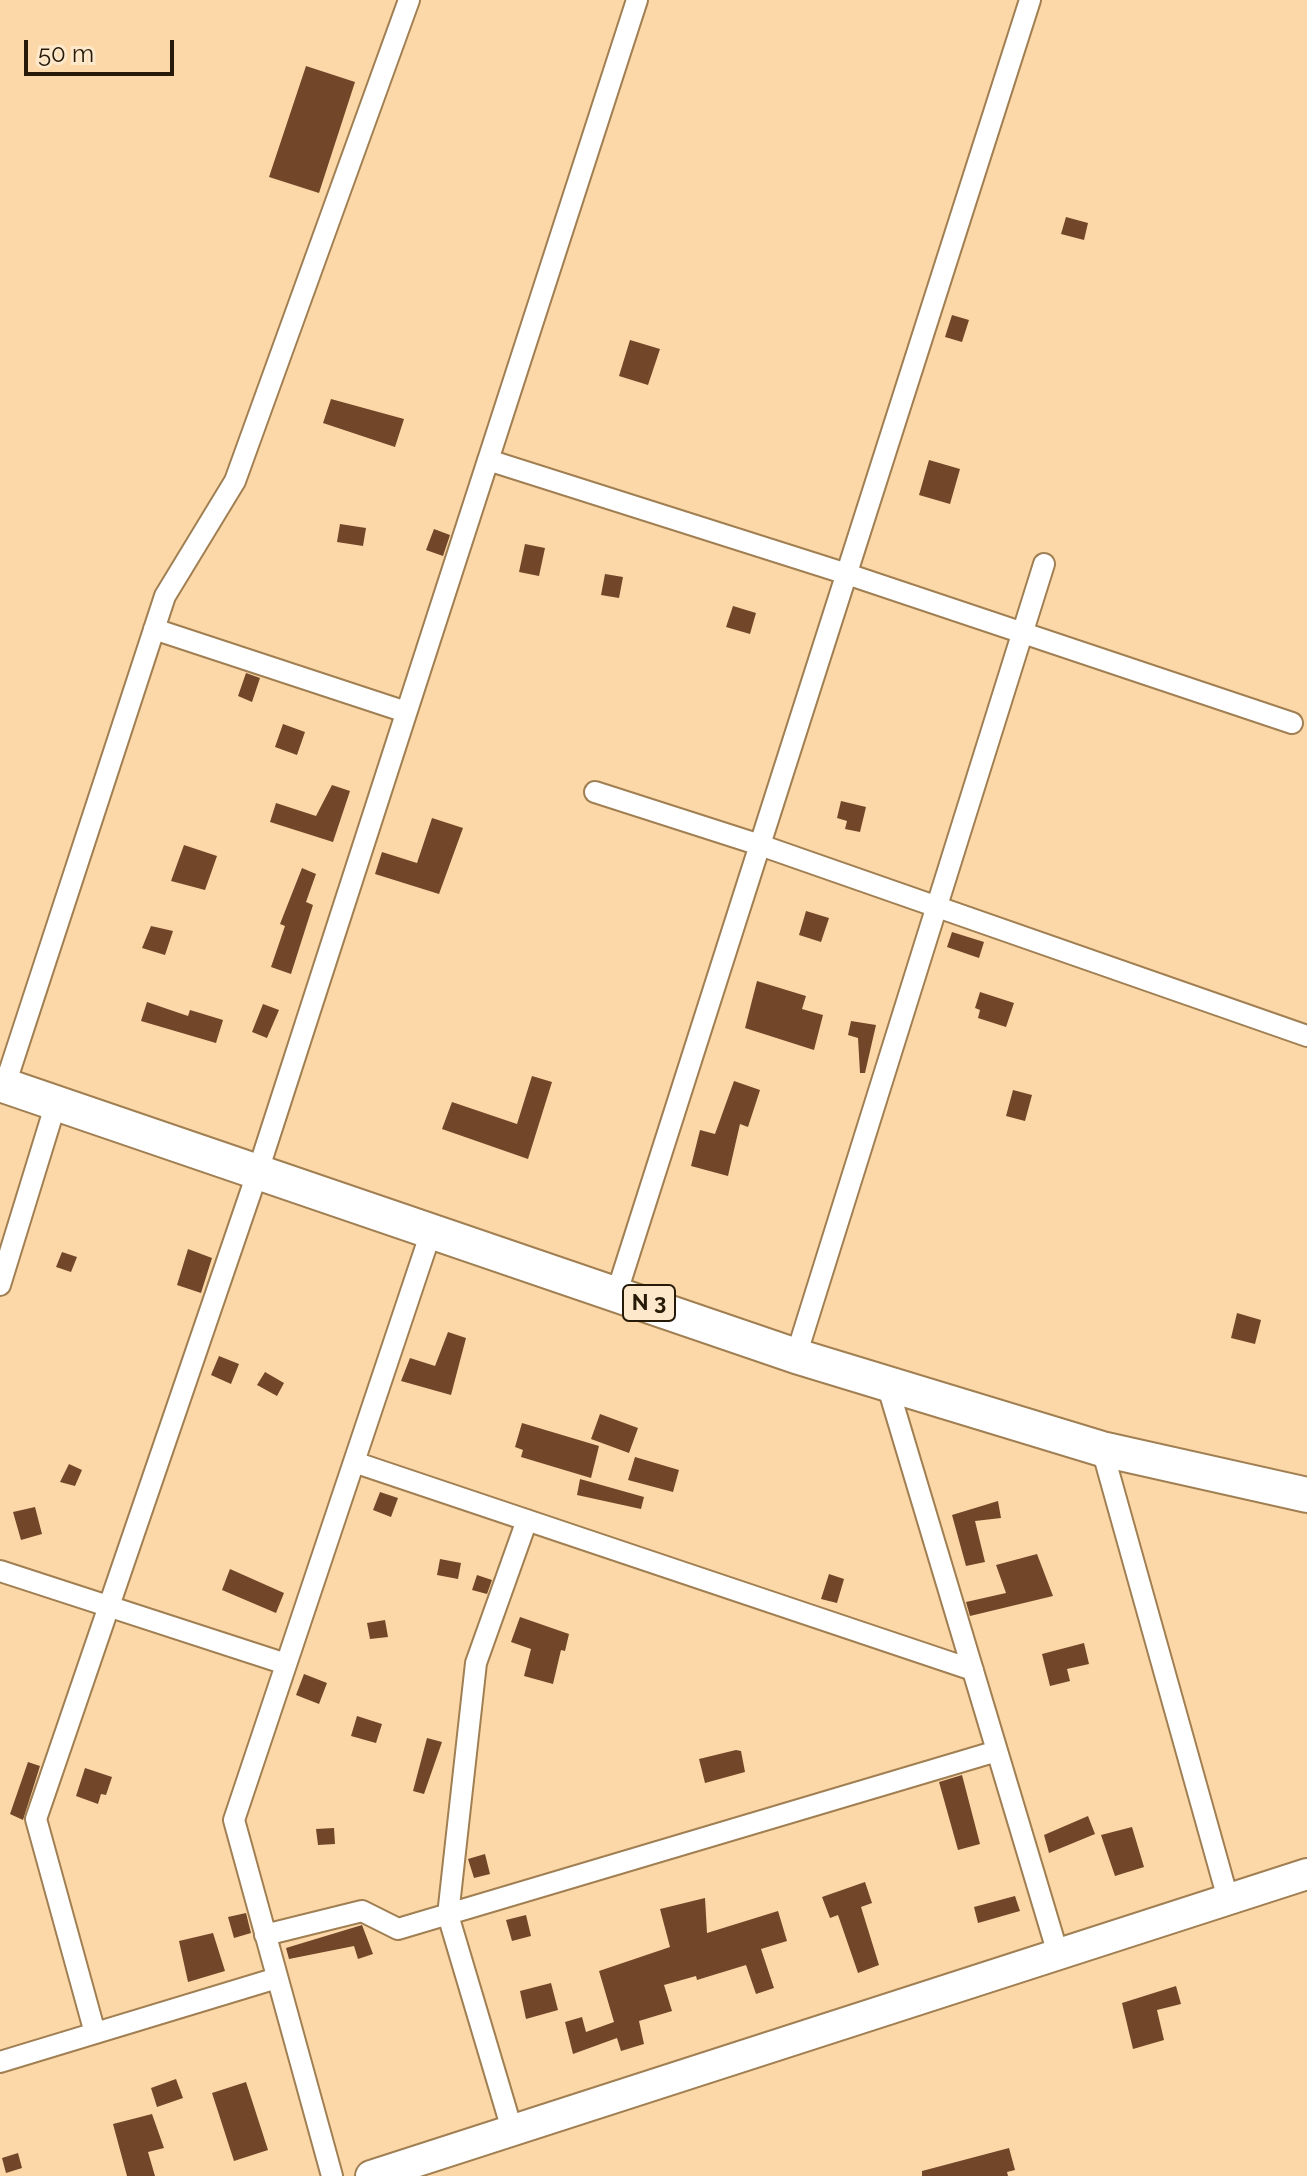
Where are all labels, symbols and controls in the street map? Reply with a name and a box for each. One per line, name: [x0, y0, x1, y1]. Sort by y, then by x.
scale bar: [28, 24, 178, 74]
text: 50 m: [38, 39, 94, 68]
road number: N 3: [623, 1285, 675, 1321]

